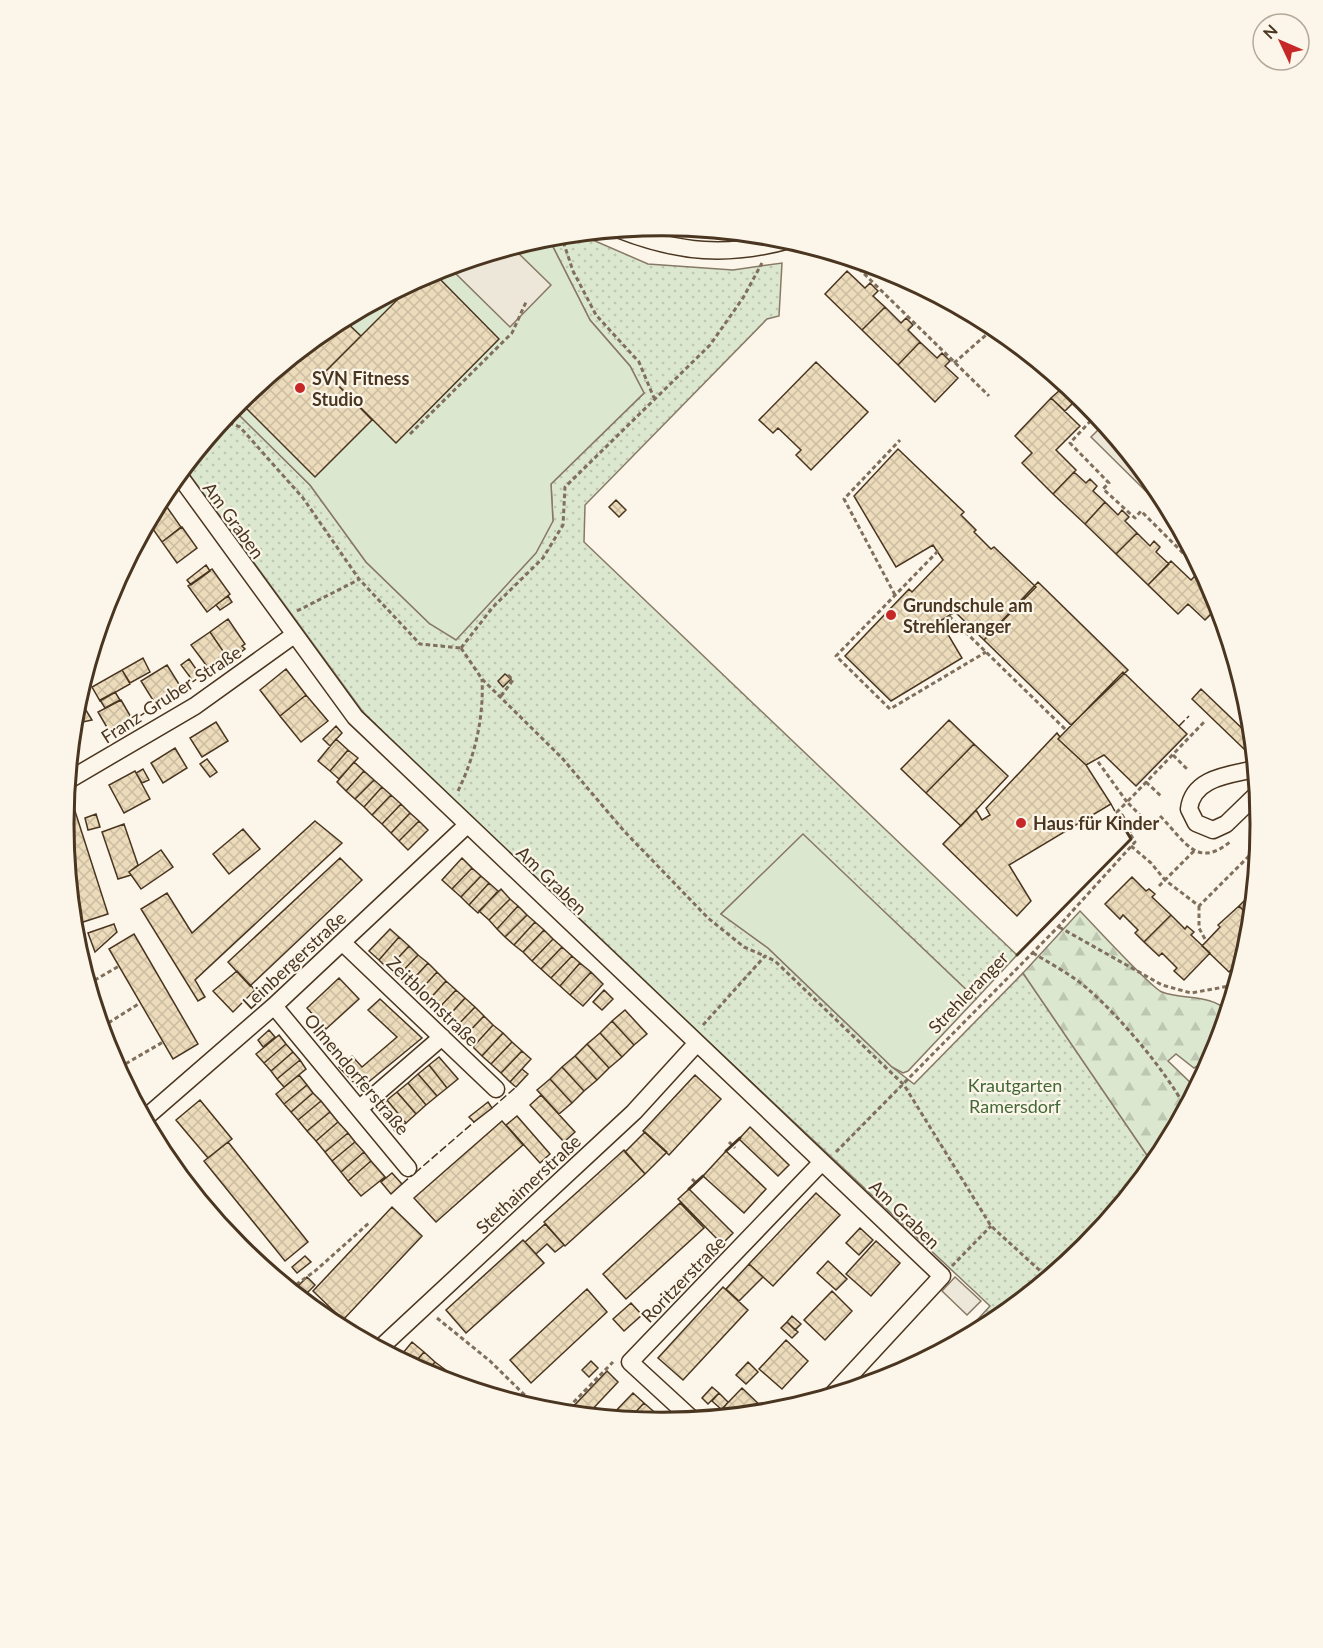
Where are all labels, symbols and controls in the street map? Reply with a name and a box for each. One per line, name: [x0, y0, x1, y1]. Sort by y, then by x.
north arrow: [1251, 12, 1311, 72]
text: N: [1259, 20, 1281, 42]
place label: SVN Fitness Studio: [312, 367, 409, 410]
marker: SVN Fitness Studio: [293, 381, 307, 395]
street label: Am Graben: [199, 477, 269, 563]
place label: Grundschule am Strehleranger: [903, 594, 1033, 637]
marker: Grundschule am Strehleranger: [884, 608, 898, 622]
street label: Franz-Gruber-Straße: [97, 640, 245, 748]
place label: Haus für Kinder: [1033, 812, 1159, 834]
marker: Haus für Kinder: [1014, 816, 1028, 830]
street label: Am Graben: [512, 841, 592, 919]
street label: Leinbergerstraße: [238, 907, 350, 1013]
street label: Strehleranger: [923, 946, 1013, 1038]
street label: Zeitblomstraße: [382, 952, 484, 1050]
street label: Olmendorferstraße: [300, 1009, 414, 1139]
park label: Krautgarten Ramersdorf: [968, 1074, 1062, 1117]
street label: Stethaimerstraße: [471, 1130, 585, 1238]
street label: Am Graben: [865, 1175, 945, 1253]
street label: Roritzerstraße: [636, 1231, 730, 1327]

